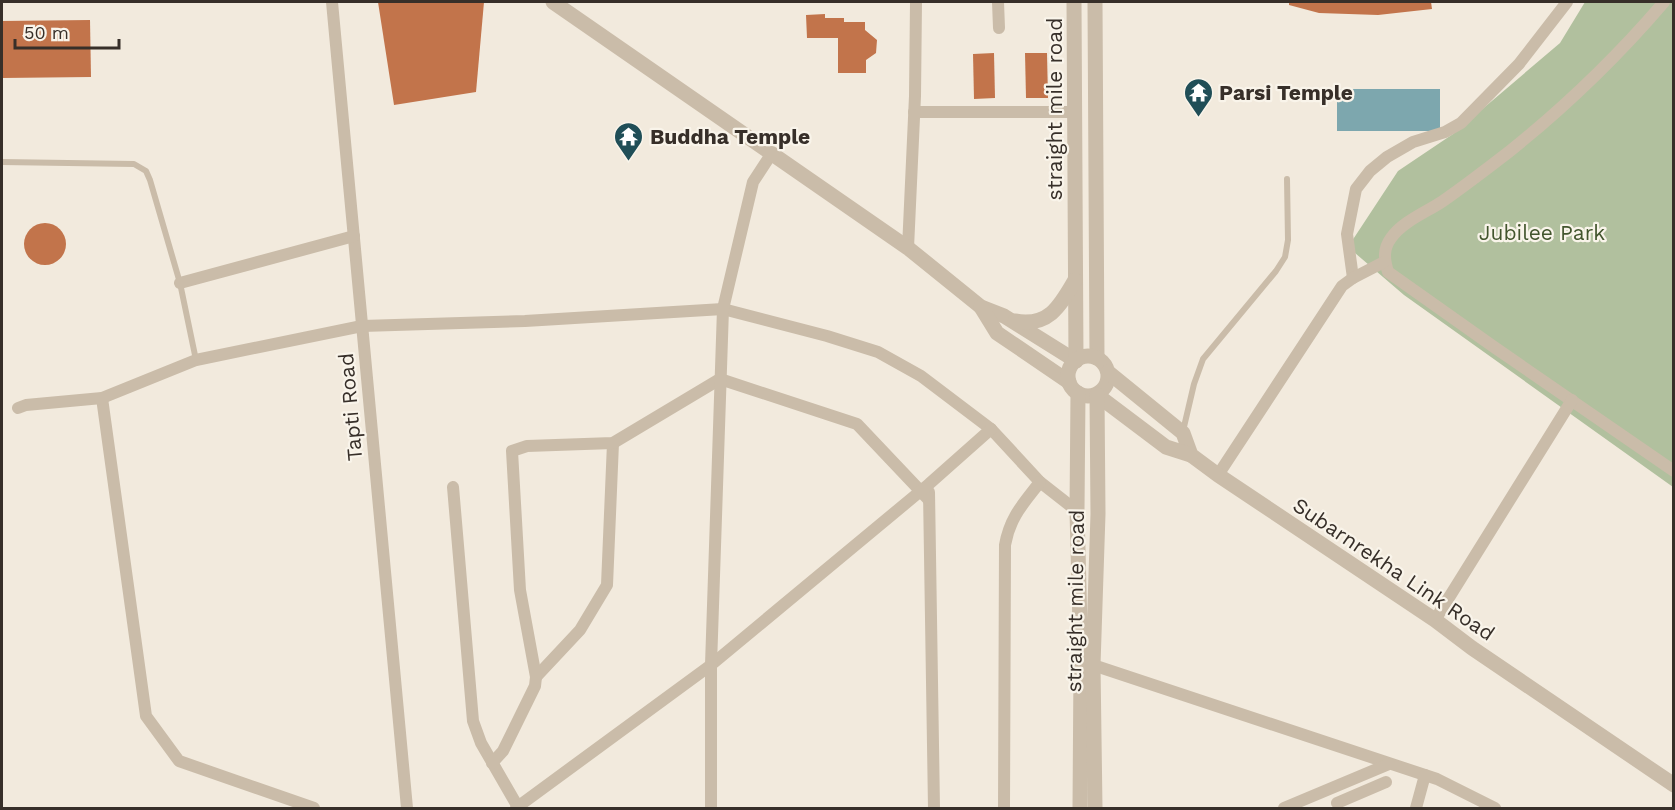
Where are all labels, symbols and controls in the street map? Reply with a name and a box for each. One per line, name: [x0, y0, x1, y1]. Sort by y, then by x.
scale bar: [15, 12, 118, 50]
street label: straight mile road: [1042, 18, 1067, 200]
text: 50 m: [24, 22, 69, 43]
temple icon: Parsi Temple: [1182, 76, 1214, 118]
place label: Parsi Temple: [1219, 80, 1353, 105]
temple icon: Buddha Temple: [613, 120, 645, 162]
place label: Buddha Temple: [650, 124, 810, 149]
park label: Jubilee Park: [1479, 220, 1605, 245]
street label: Tapti Road: [333, 352, 367, 462]
street label: Subarnrekha Link Road: [1288, 492, 1500, 646]
street label: straight mile road: [1061, 509, 1089, 693]

